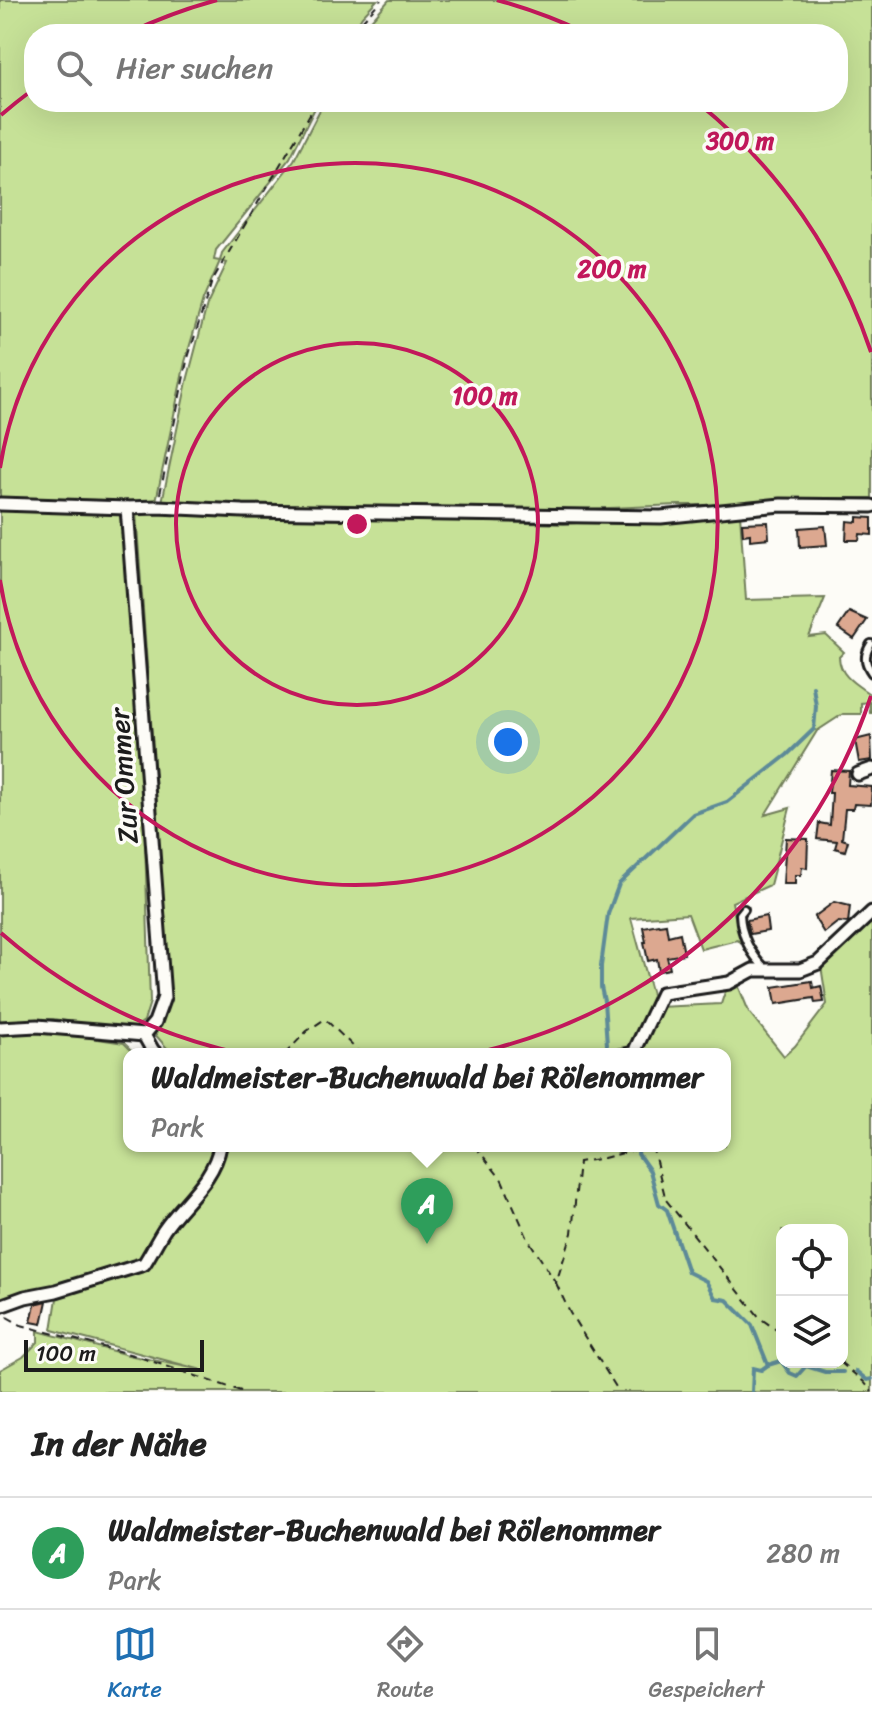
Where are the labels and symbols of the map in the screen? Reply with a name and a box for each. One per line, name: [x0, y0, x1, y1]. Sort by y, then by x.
text: 300 m: [705, 120, 775, 162]
text: 200 m: [577, 248, 647, 290]
text: 100 m: [452, 375, 518, 417]
centre of rings: [343, 510, 371, 538]
street label: Zur Ommer: [94, 705, 153, 846]
your location: [488, 722, 528, 762]
pin: A: [401, 1178, 453, 1244]
scale bar: [24, 1336, 204, 1372]

